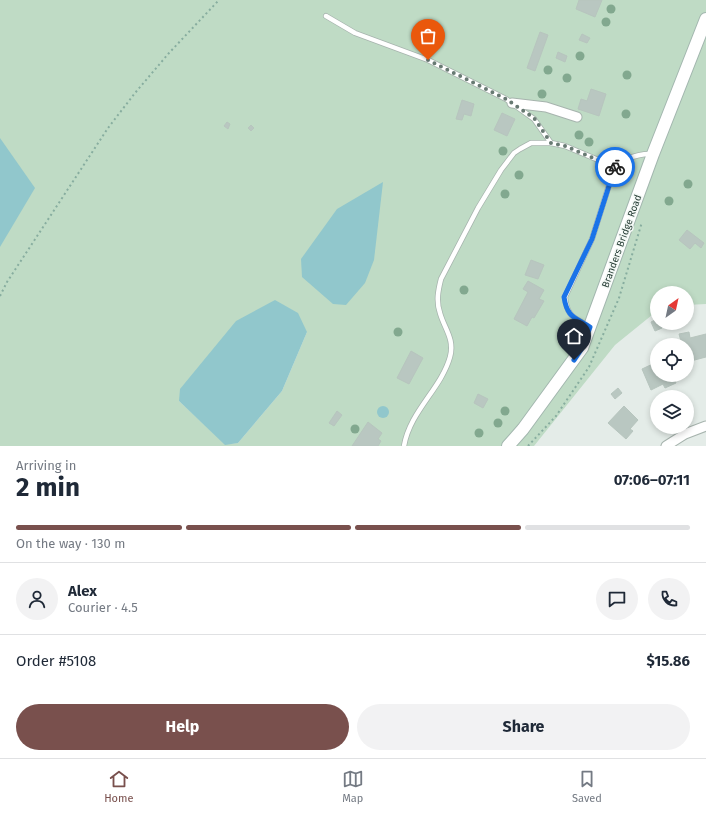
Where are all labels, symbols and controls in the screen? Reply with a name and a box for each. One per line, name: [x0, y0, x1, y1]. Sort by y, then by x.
pin: [411, 19, 445, 60]
icon: bag: [417, 25, 439, 47]
courier: [595, 147, 635, 187]
icon: bike: [604, 156, 626, 178]
street label: Branders Bridge Road: [599, 193, 644, 290]
north arrow: [650, 286, 694, 330]
map controls: [650, 286, 694, 434]
pin: [557, 319, 591, 360]
icon: home: [563, 325, 585, 347]
button: locate: [650, 338, 694, 382]
button: layers: [650, 390, 694, 434]
text: Arriving in: [16, 458, 76, 473]
text: 07:06–07:11: [614, 471, 690, 489]
text: 2 min: [16, 472, 80, 503]
text: On the way · 130 m: [16, 536, 125, 551]
button: person: [16, 578, 58, 620]
button: chat: [596, 578, 638, 620]
button: phone: [648, 578, 690, 620]
text: Alex: [68, 582, 97, 600]
text: Courier · 4.5: [68, 600, 138, 615]
text: Order #5108: [16, 652, 96, 670]
text: $15.86: [647, 652, 690, 670]
button: Help: [16, 704, 349, 750]
button: Share: [357, 704, 690, 750]
tab: Home: [104, 768, 133, 805]
tab: Map: [342, 768, 364, 805]
tab: Saved: [572, 768, 602, 805]

